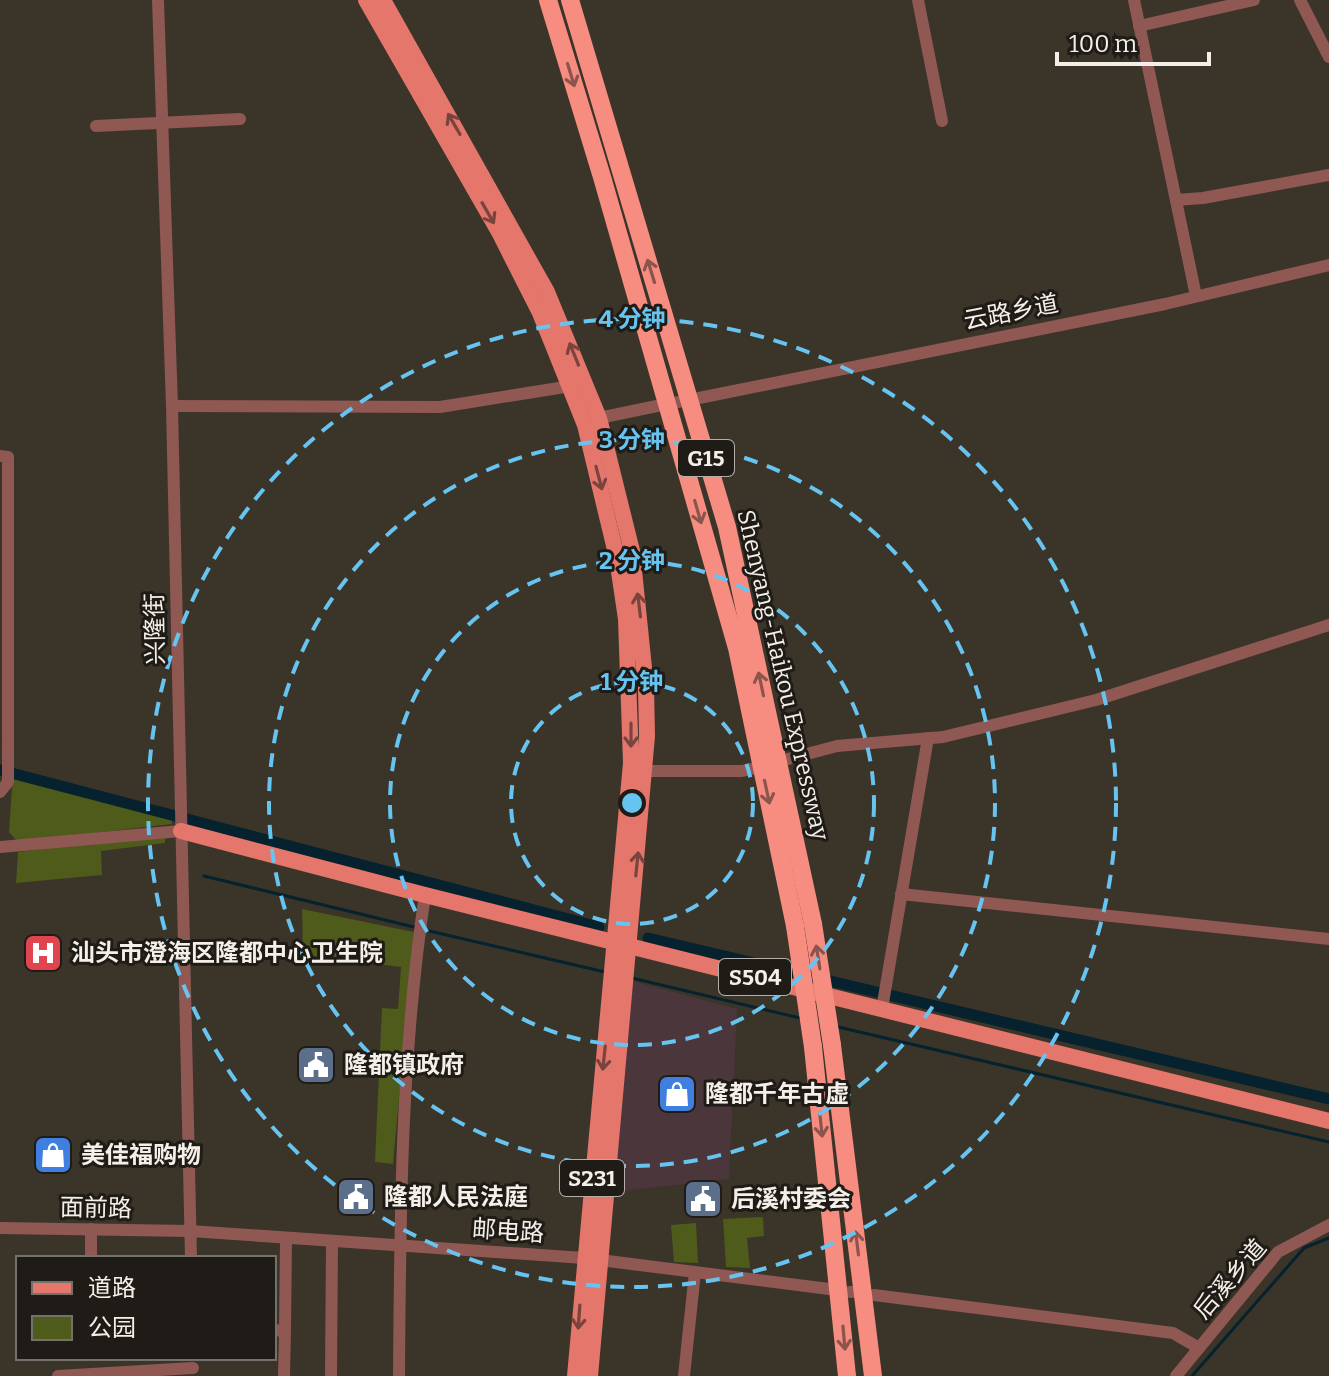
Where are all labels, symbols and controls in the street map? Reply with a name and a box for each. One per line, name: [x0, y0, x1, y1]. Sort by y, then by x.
scale bar: [1057, 16, 1209, 66]
text: 100 m: [1069, 30, 1137, 58]
one-way arrow: [564, 61, 579, 87]
one-way arrow: [446, 113, 462, 136]
one-way arrow: [480, 201, 496, 224]
one-way arrow: [643, 258, 658, 284]
street label: 云路乡道: [961, 289, 1061, 335]
text: 4 分钟: [599, 305, 665, 333]
one-way arrow: [566, 342, 580, 367]
text: 3 分钟: [599, 426, 665, 454]
road number: G15: [678, 440, 734, 476]
one-way arrow: [593, 465, 608, 490]
one-way arrow: [691, 499, 706, 525]
street label: Shenyang-Haikou Expressway: [731, 507, 835, 843]
text: 2 分钟: [599, 547, 665, 575]
one-way arrow: [631, 592, 646, 619]
street label: 兴隆街: [140, 593, 170, 665]
text: 1 分钟: [601, 668, 663, 696]
one-way arrow: [753, 672, 768, 697]
one-way arrow: [623, 721, 639, 748]
one-way arrow: [760, 779, 775, 804]
centre of rings: [618, 789, 646, 817]
one-way arrow: [629, 851, 644, 878]
hospital icon: 汕头市澄海区隆都中心卫生院: [22, 932, 64, 974]
place label: 汕头市澄海区隆都中心卫生院: [71, 939, 383, 967]
one-way arrow: [810, 945, 825, 970]
road number: S504: [719, 959, 791, 995]
public building icon: 隆都镇政府: [295, 1044, 337, 1086]
one-way arrow: [596, 1044, 611, 1071]
place label: 隆都镇政府: [344, 1051, 464, 1079]
shop icon: 隆都千年古虚: [656, 1073, 698, 1115]
place label: 隆都千年古虚: [705, 1080, 849, 1108]
one-way arrow: [814, 1111, 829, 1138]
shop icon: 美佳福购物: [32, 1134, 74, 1176]
place label: 美佳福购物: [81, 1141, 201, 1169]
road number: S231: [560, 1160, 624, 1196]
public building icon: 隆都人民法庭: [335, 1176, 377, 1218]
public building icon: 后溪村委会: [682, 1178, 724, 1220]
place label: 隆都人民法庭: [384, 1183, 528, 1211]
place label: 后溪村委会: [731, 1185, 851, 1213]
street label: 面前路: [60, 1193, 132, 1223]
street label: 邮电路: [471, 1215, 545, 1247]
one-way arrow: [849, 1230, 864, 1257]
street label: 后溪乡道: [1188, 1234, 1272, 1324]
legend: [16, 1256, 276, 1360]
text: 道路: [88, 1274, 136, 1302]
one-way arrow: [571, 1303, 586, 1330]
text: 公园: [88, 1314, 136, 1342]
one-way arrow: [837, 1324, 852, 1351]

